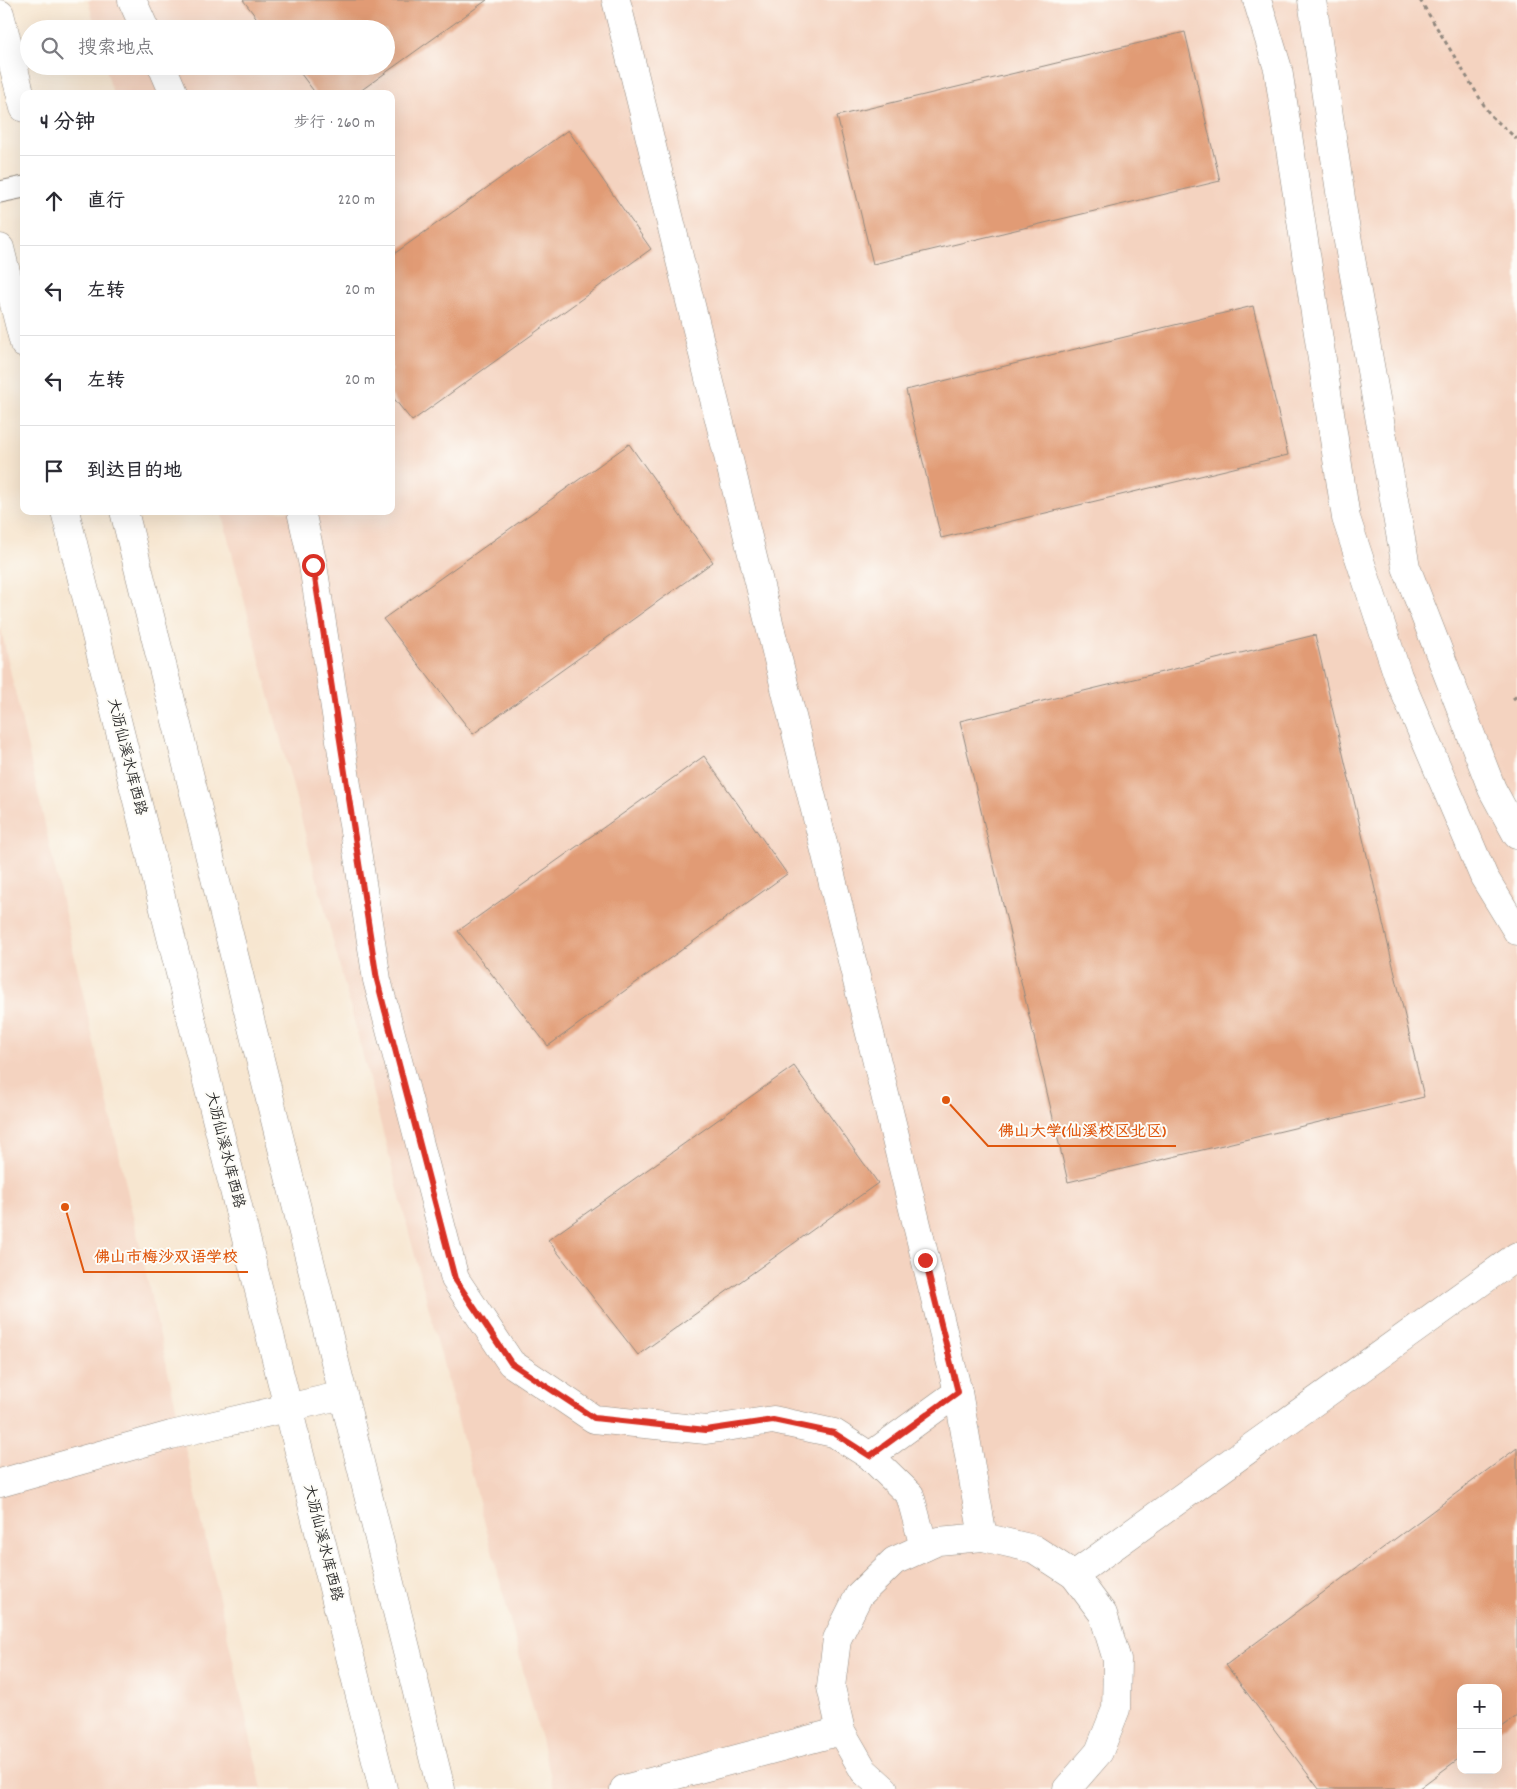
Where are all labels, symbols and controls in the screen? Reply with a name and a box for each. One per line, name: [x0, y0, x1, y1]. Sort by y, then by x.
search box: [20, 20, 395, 75]
icon: search: [38, 34, 66, 62]
text: 搜索地点: [78, 36, 154, 63]
text: 4 分钟: [40, 109, 96, 139]
text: 步行 · 260 m: [294, 112, 375, 135]
icon: ahead: [40, 187, 68, 215]
text: 直行: [87, 189, 125, 216]
text: 220 m: [338, 189, 375, 212]
icon: left: [40, 277, 68, 305]
text: 左转: [87, 279, 125, 306]
text: 20 m: [345, 279, 375, 302]
icon: left: [40, 367, 68, 395]
text: 左转: [87, 369, 125, 396]
text: 20 m: [345, 369, 375, 392]
icon: arrive: [40, 457, 68, 485]
text: 到达目的地: [87, 459, 182, 486]
route start: [302, 554, 325, 577]
street label: 大沥仙溪水库西路: [101, 696, 151, 818]
street label: 大沥仙溪水库西路: [199, 1089, 249, 1211]
callout: 佛山大学(仙溪校区北区): [988, 1115, 1176, 1146]
text: 佛山大学(仙溪校区北区): [998, 1121, 1166, 1144]
callout: 佛山市梅沙双语学校: [84, 1241, 248, 1272]
text: 佛山市梅沙双语学校: [94, 1247, 238, 1270]
route end: [914, 1249, 937, 1272]
street label: 大沥仙溪水库西路: [297, 1482, 347, 1604]
map controls: [1457, 1684, 1502, 1774]
button: +: [1457, 1684, 1502, 1729]
button: −: [1457, 1729, 1502, 1774]

